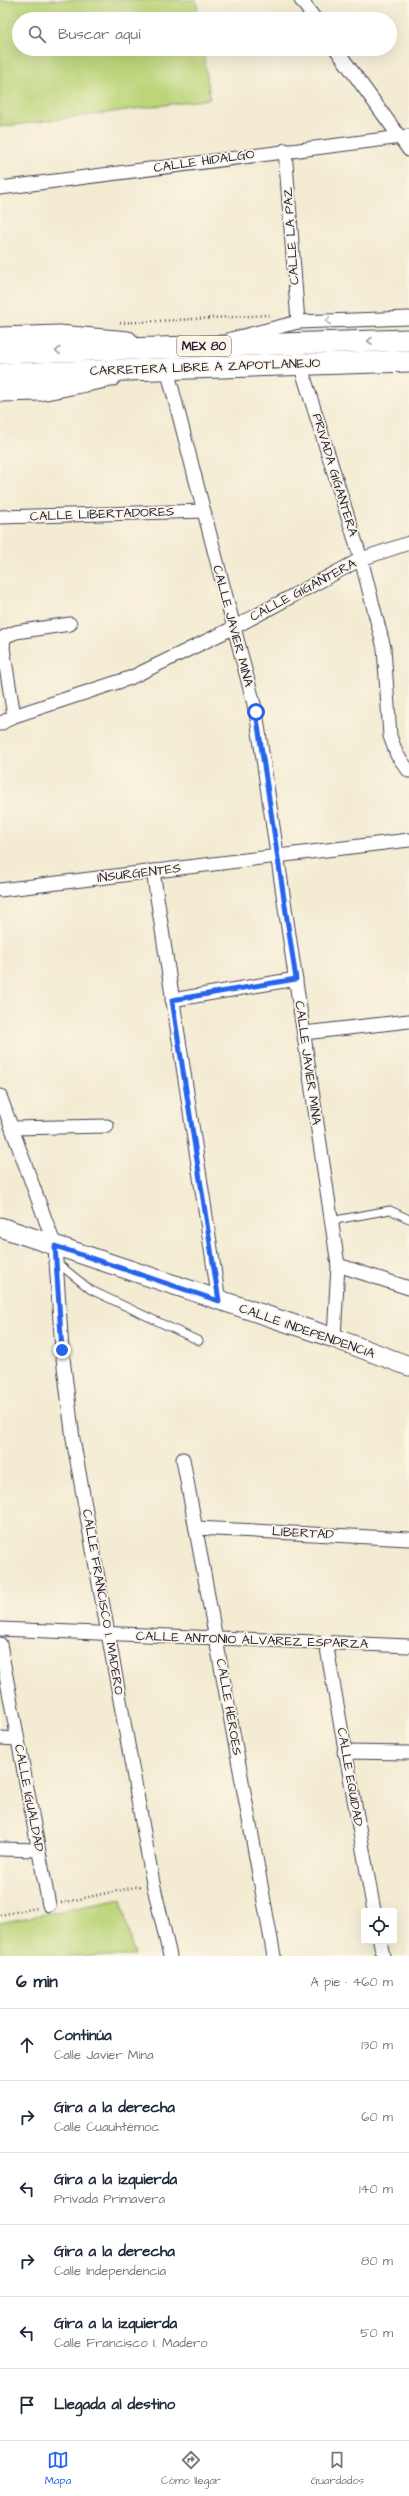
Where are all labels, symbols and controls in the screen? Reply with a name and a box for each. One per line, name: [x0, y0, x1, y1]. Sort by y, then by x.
search box: [12, 12, 397, 56]
icon: search: [26, 23, 48, 45]
text: Buscar aquí: [58, 24, 140, 45]
street label: CALLE HIDALGO: [152, 145, 256, 177]
street label: CALLE LA PAZ: [279, 187, 303, 285]
one-way arrow: [325, 317, 331, 325]
road number: MEX 80: [177, 336, 231, 356]
one-way arrow: [367, 337, 373, 345]
one-way arrow: [55, 347, 61, 355]
street label: CARRETERA LIBRE A ZAPOTLANEJO: [89, 354, 321, 380]
street label: PRIVADA GIGANTERA: [308, 411, 362, 539]
street label: CALLE LIBERTADORES: [29, 502, 175, 526]
street label: CALLE GIGANTERA: [247, 554, 360, 626]
street label: CALLE JAVIER MINA: [208, 563, 258, 689]
route start: [247, 703, 265, 721]
street label: INSURGENTES: [96, 859, 182, 887]
street label: CALLE JAVIER MINA: [290, 1000, 326, 1127]
street label: CALLE INDEPENDENCIA: [237, 1299, 378, 1363]
route end: [53, 1341, 71, 1359]
street label: CALLE FRANCISCO I. MADERO: [78, 1508, 128, 1696]
street label: LIBERTAD: [272, 1522, 335, 1544]
street label: CALLE ANTONIO ÁLVAREZ ESPARZA: [136, 1627, 369, 1653]
street label: CALLE HÉROES: [212, 1657, 246, 1757]
street label: CALLE EQUIDAD: [332, 1726, 368, 1828]
street label: CALLE IGUALDAD: [10, 1743, 48, 1854]
map controls: [361, 1908, 397, 1944]
button: locate: [361, 1908, 397, 1944]
text: 6 min: [16, 1970, 58, 1994]
text: A pie · 460 m: [310, 1973, 393, 1991]
text: Continúa: [54, 2025, 112, 2046]
icon: ahead: [16, 2034, 38, 2056]
text: 130 m: [361, 2036, 393, 2054]
text: Calle Javier Mina: [54, 2046, 154, 2064]
text: Gira a la derecha: [54, 2097, 175, 2118]
icon: right: [16, 2106, 38, 2128]
text: 60 m: [361, 2108, 393, 2126]
text: Calle Cuauhtémoc: [54, 2118, 160, 2136]
text: Gira a la izquierda: [54, 2169, 177, 2190]
icon: left: [16, 2178, 38, 2200]
text: 140 m: [359, 2180, 393, 2198]
text: Privada Primavera: [54, 2190, 165, 2208]
text: Gira a la derecha: [54, 2241, 175, 2262]
icon: right: [16, 2250, 38, 2272]
text: 80 m: [361, 2252, 393, 2270]
text: Calle Independencia: [54, 2262, 166, 2280]
text: Gira a la izquierda: [54, 2313, 177, 2334]
icon: left: [16, 2322, 38, 2344]
text: 50 m: [360, 2324, 393, 2342]
text: Calle Francisco I. Madero: [54, 2334, 207, 2352]
icon: arrive: [16, 2394, 38, 2416]
text: Llegada al destino: [54, 2394, 175, 2415]
tab: Mapa: [45, 2449, 71, 2488]
tab: Cómo llegar: [161, 2449, 221, 2488]
tab: Guardados: [311, 2449, 364, 2488]

